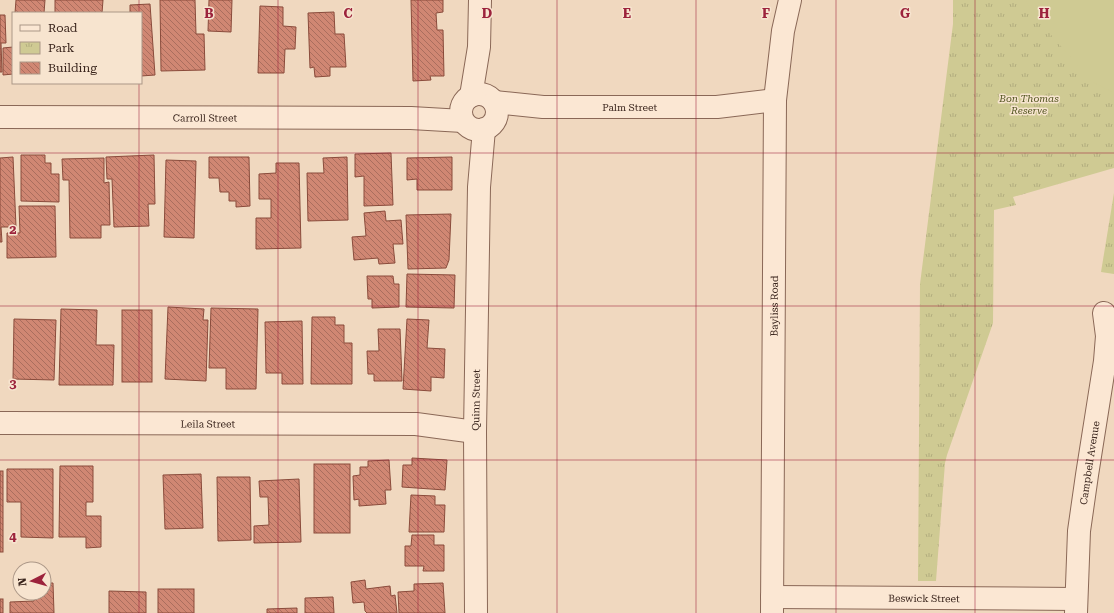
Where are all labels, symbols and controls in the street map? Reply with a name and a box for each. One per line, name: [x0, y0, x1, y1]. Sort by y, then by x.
text: B: [204, 6, 214, 21]
text: C: [343, 6, 353, 21]
text: D: [482, 6, 492, 21]
text: E: [623, 6, 631, 21]
text: F: [762, 6, 770, 21]
text: G: [900, 6, 910, 21]
text: H: [1039, 6, 1050, 21]
legend: [12, 12, 142, 84]
text: Road: [48, 21, 78, 35]
text: Park: [48, 41, 75, 55]
text: Building: [48, 61, 97, 75]
park label: Bon Thomas Reserve: [998, 93, 1059, 116]
street label: Palm Street: [602, 102, 658, 113]
street label: Carroll Street: [173, 112, 237, 123]
text: 2: [9, 222, 17, 237]
street label: Bayliss Road: [768, 275, 779, 336]
street label: Quinn Street: [470, 369, 482, 431]
text: 3: [9, 376, 17, 391]
street label: Leila Street: [181, 418, 236, 429]
street label: Campbell Avenue: [1077, 420, 1101, 505]
text: 4: [9, 529, 17, 544]
north arrow: [12, 561, 52, 601]
text: N: [16, 577, 29, 587]
street label: Beswick Street: [888, 592, 960, 604]

